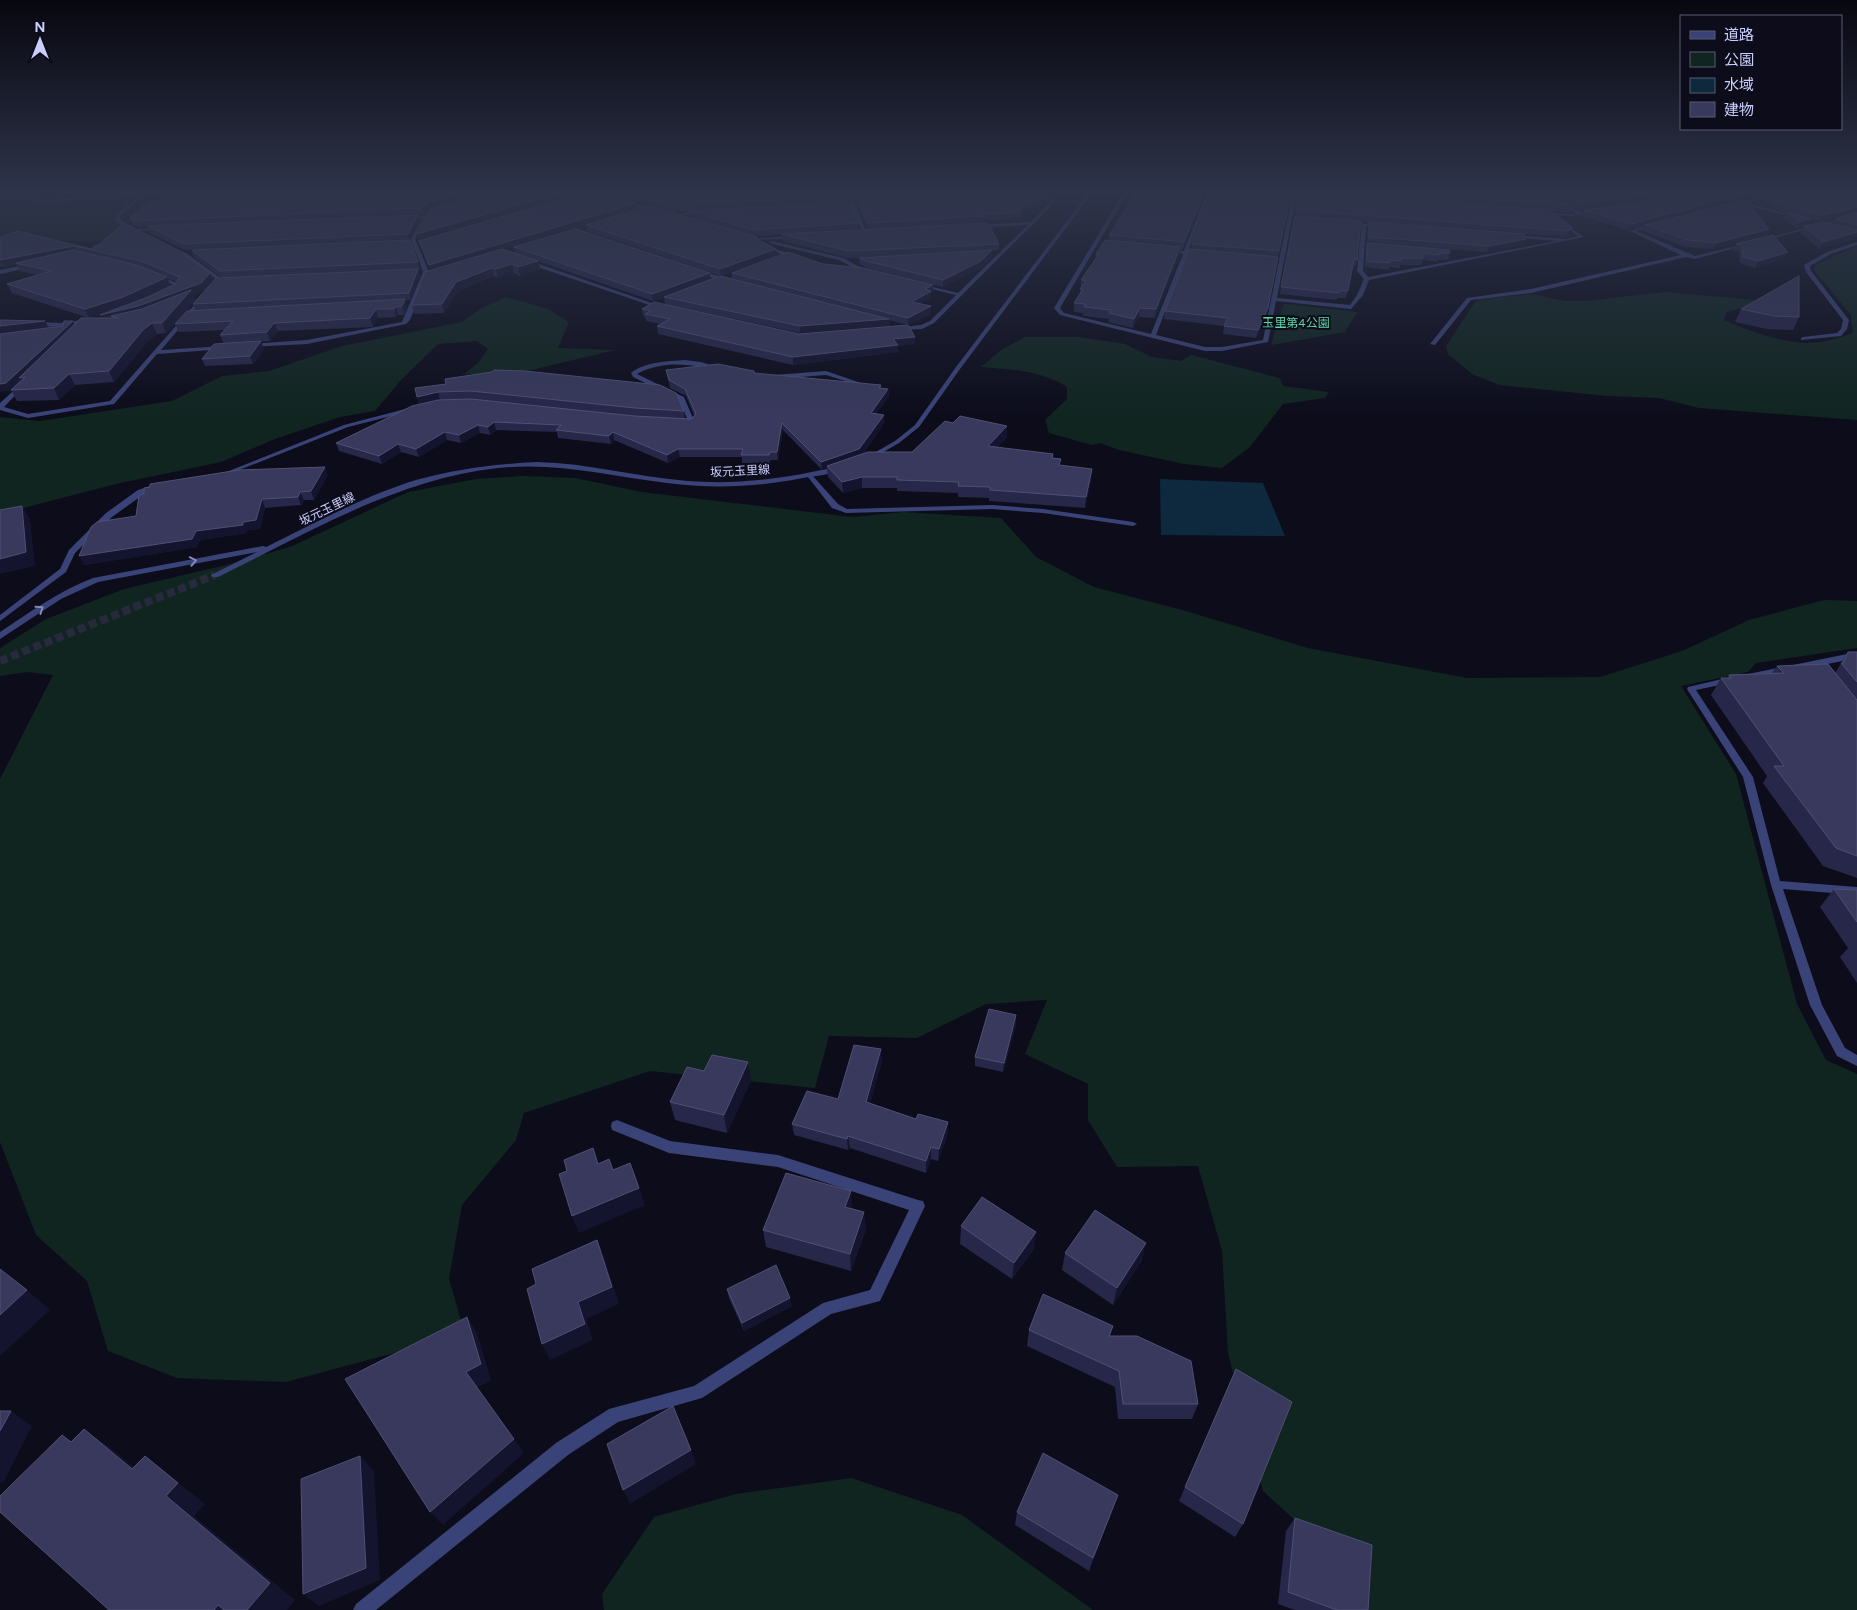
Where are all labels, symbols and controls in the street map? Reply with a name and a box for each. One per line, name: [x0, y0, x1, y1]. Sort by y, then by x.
north arrow: [15, 15, 65, 65]
legend: [1680, 15, 1842, 130]
text: N: [35, 19, 45, 36]
text: 道路: [1724, 26, 1754, 44]
text: 公園: [1724, 51, 1754, 69]
text: 水域: [1724, 76, 1754, 94]
text: 建物: [1724, 101, 1754, 119]
park label: 玉里第4公園: [1262, 316, 1330, 330]
street label: 坂元玉里線: [710, 462, 770, 480]
street label: 坂元玉里線: [297, 490, 357, 528]
one-way arrow: [189, 557, 198, 567]
one-way arrow: [35, 606, 44, 615]

